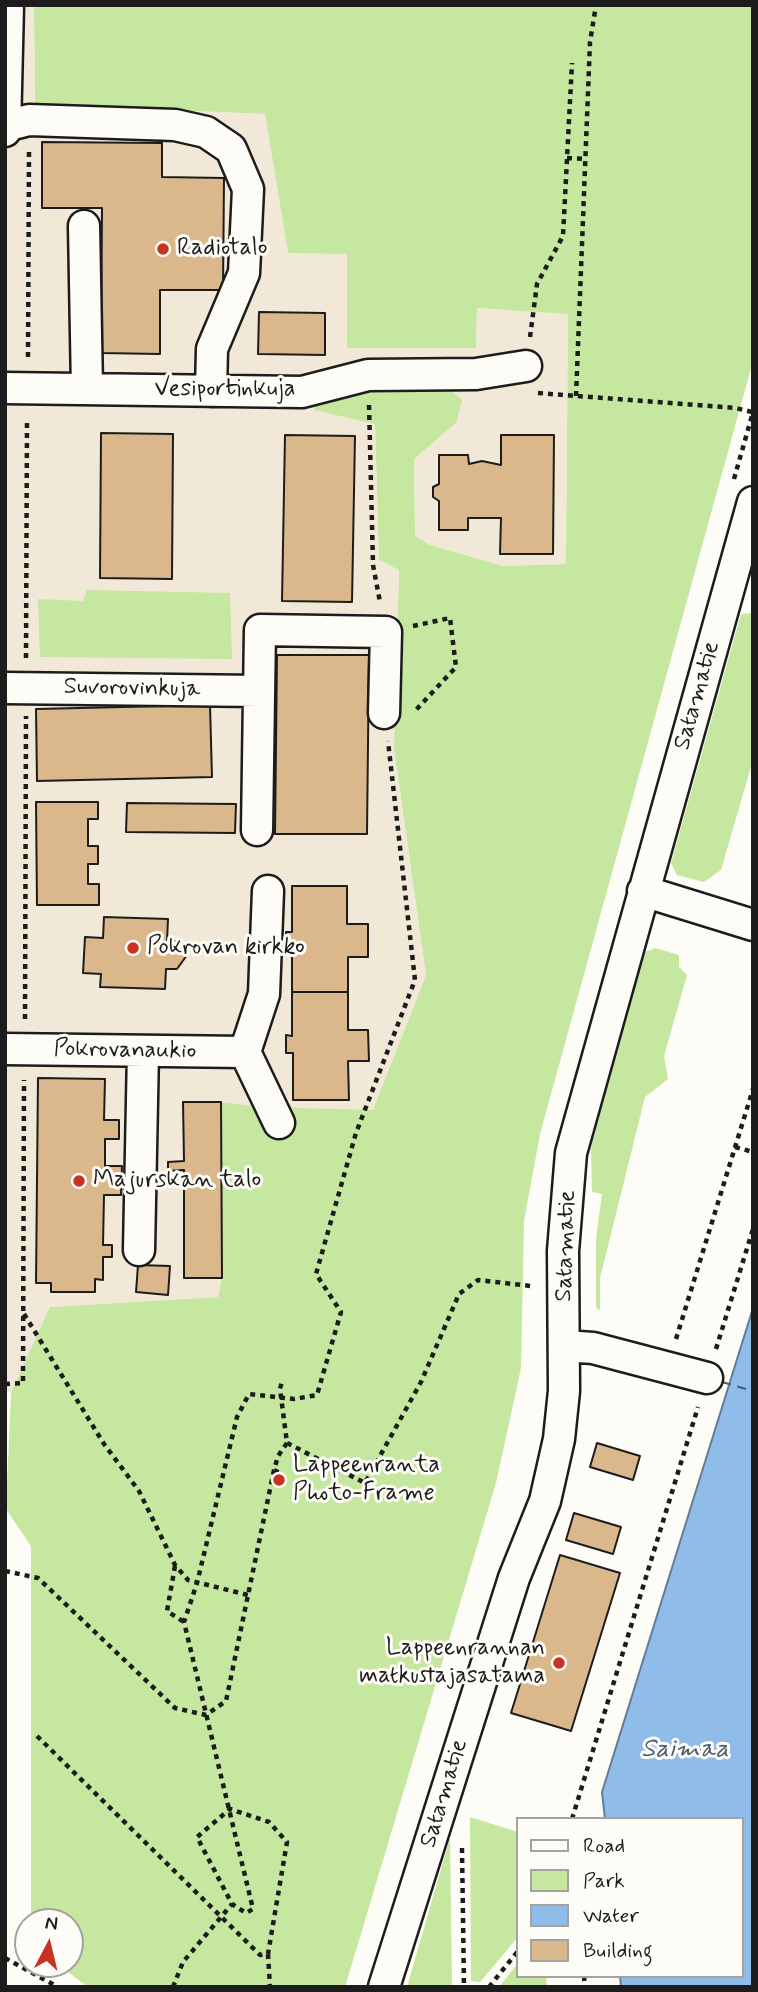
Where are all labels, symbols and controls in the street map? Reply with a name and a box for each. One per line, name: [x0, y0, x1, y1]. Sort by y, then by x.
place label: Radiotalo: [177, 235, 267, 263]
marker: Radiotalo: [155, 241, 171, 257]
street label: Vesiportinkuja: [154, 376, 296, 404]
street label: Satamatie: [669, 638, 727, 754]
street label: Suvorovinkuja: [63, 673, 201, 705]
place label: Pokrovan kirkko: [147, 934, 305, 962]
marker: Pokrovan kirkko: [125, 940, 141, 956]
street label: Pokrovanaukio: [53, 1035, 197, 1067]
place label: Majurskan talo: [93, 1167, 261, 1195]
marker: Majurskan talo: [71, 1173, 87, 1189]
street label: Satamatie: [551, 1190, 583, 1302]
place label: Lappeenranta Photo-Frame: [293, 1452, 440, 1508]
marker: Lappeenranta Photo-Frame: [271, 1472, 287, 1488]
place label: Lappeenrannan matkustajasatama: [359, 1635, 545, 1691]
marker: Lappeenrannan matkustajasatama: [551, 1655, 567, 1671]
water label: Saimaa: [641, 1735, 729, 1767]
street label: Satamatie: [415, 1736, 475, 1852]
legend: [516, 1817, 744, 1978]
text: Road: [583, 1832, 625, 1860]
text: Park: [583, 1867, 625, 1895]
text: Water: [583, 1902, 639, 1930]
north arrow: [14, 1908, 84, 1978]
text: N: [44, 1910, 59, 1937]
text: Building: [583, 1937, 653, 1965]

